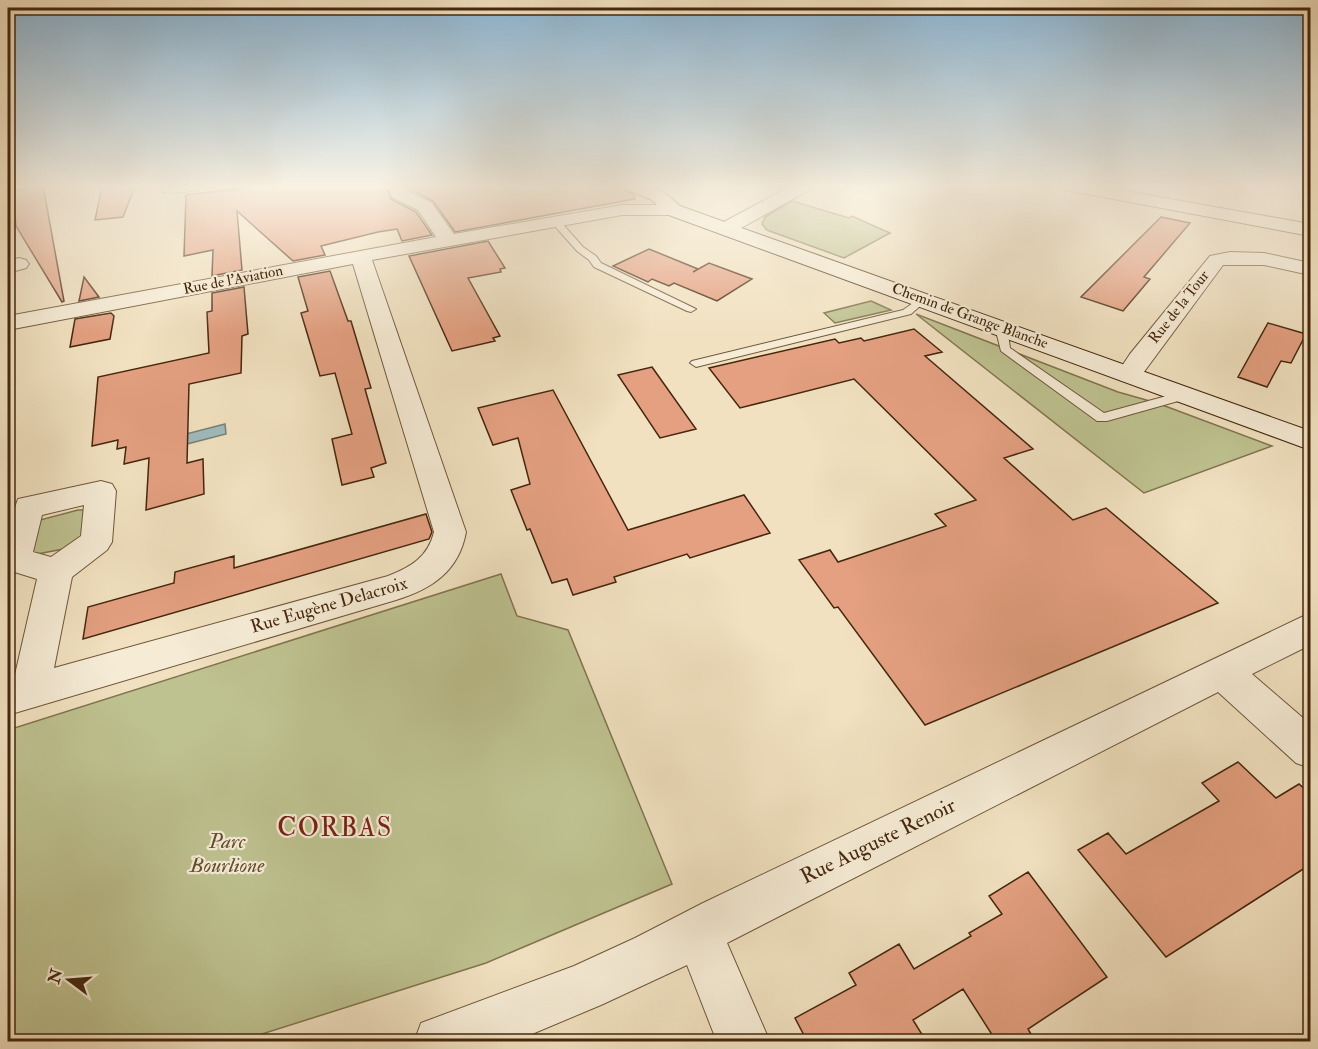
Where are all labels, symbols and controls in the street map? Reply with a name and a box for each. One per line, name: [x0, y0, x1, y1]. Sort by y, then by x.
street label: Rue de l'Aviation: [182, 261, 285, 299]
street label: Rue de la Tour: [1145, 266, 1214, 347]
street label: Chemin de Grange Blanche: [889, 279, 1051, 353]
street label: Rue Eugène Delacroix: [248, 572, 410, 638]
street label: Rue Auguste Renoir: [796, 792, 960, 890]
district label: CORBAS: [277, 812, 393, 844]
park label: Parc Bourlione: [189, 828, 265, 879]
north arrow: [39, 950, 99, 1010]
text: N: [44, 966, 67, 987]

